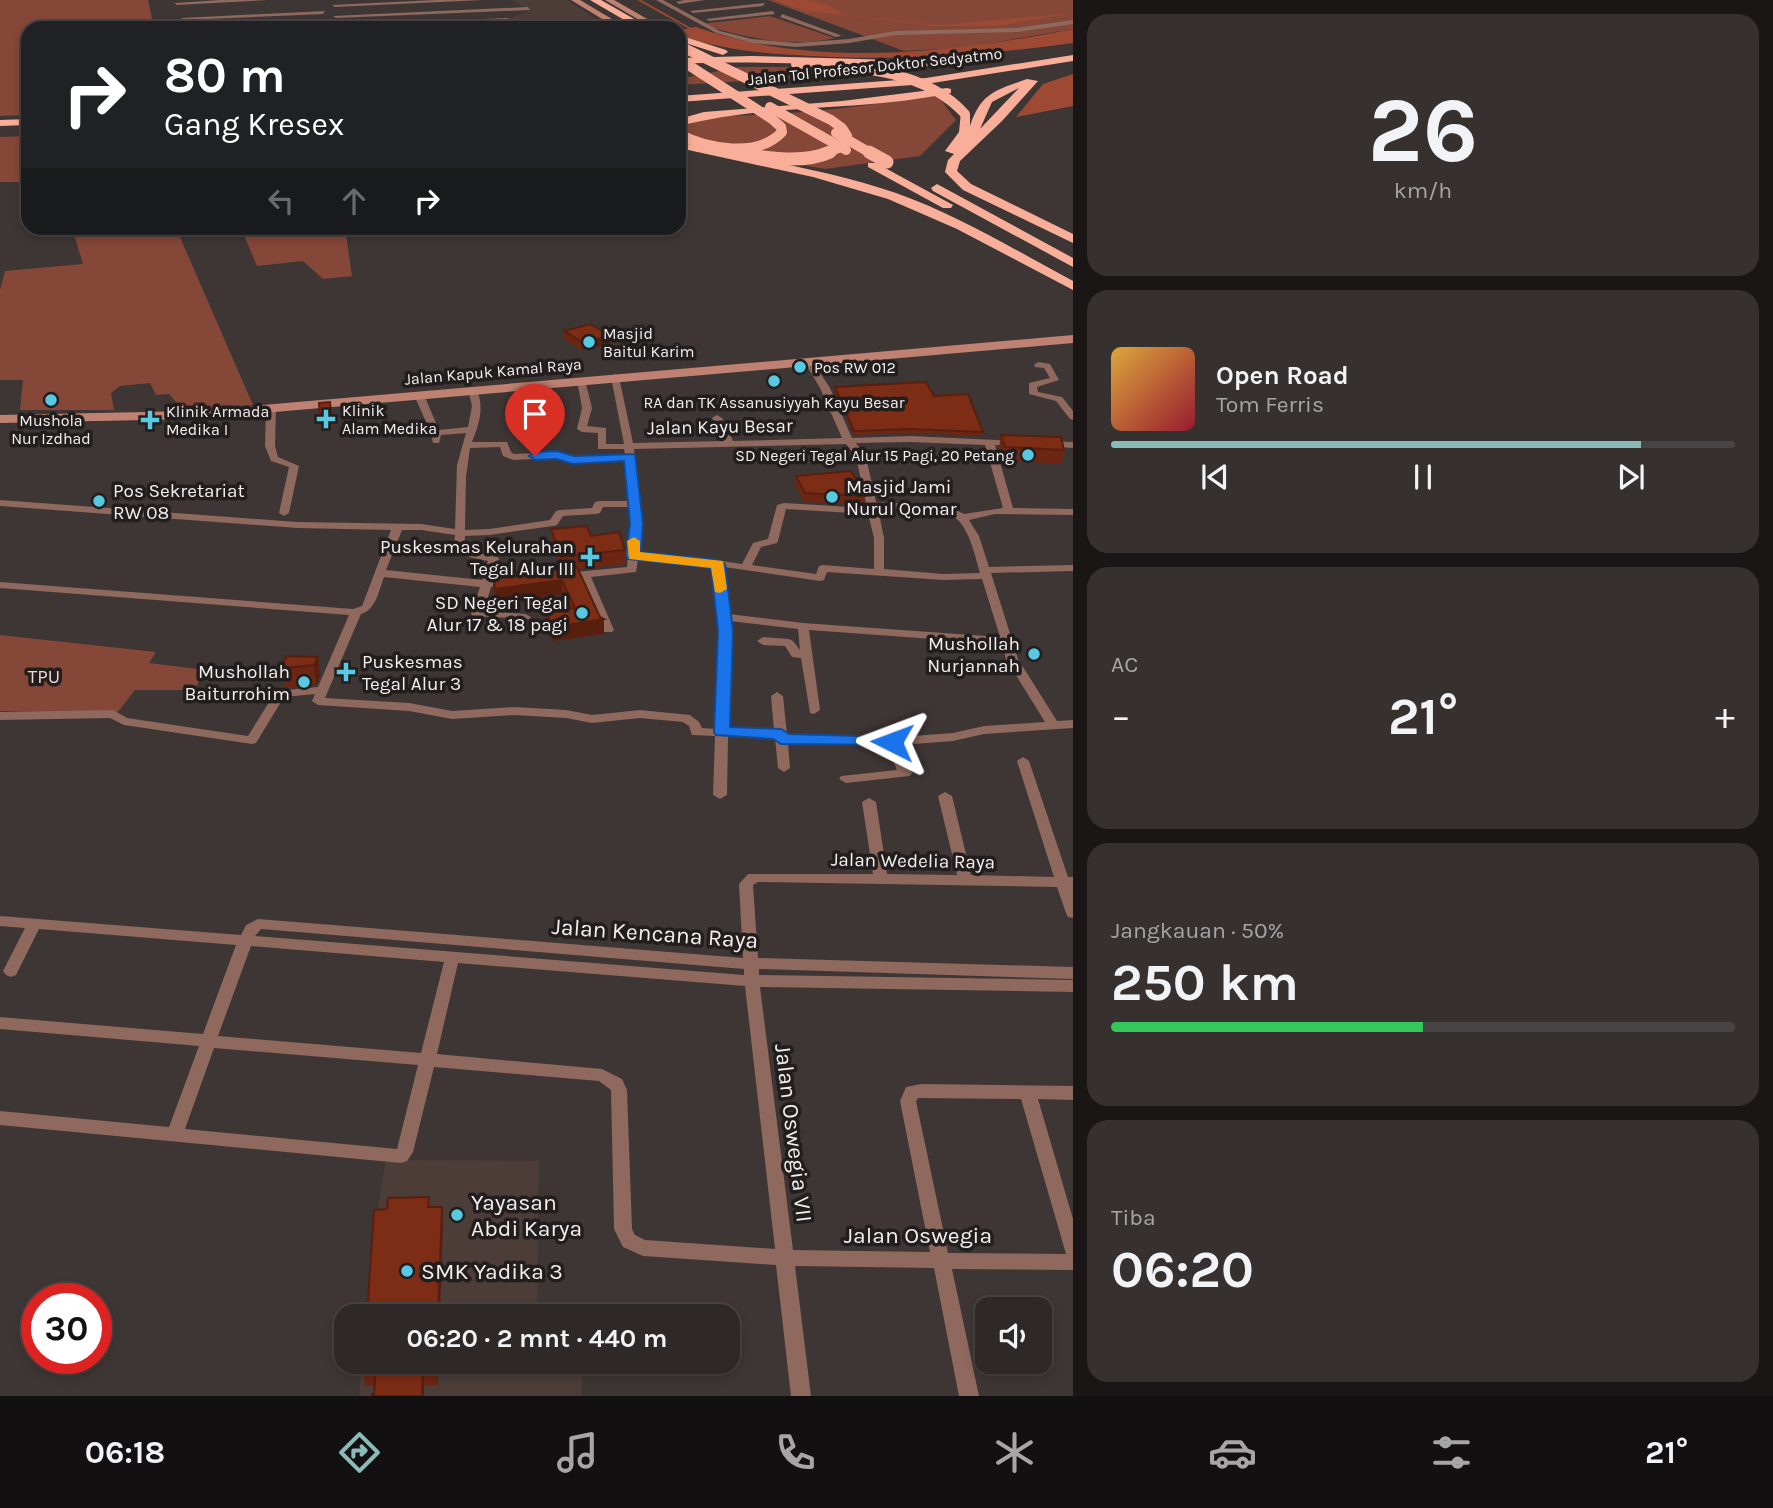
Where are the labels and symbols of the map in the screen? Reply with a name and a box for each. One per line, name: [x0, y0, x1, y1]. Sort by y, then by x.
street label: Jalan Tol Profesor Doktor Sedyatmo: [747, 44, 1003, 89]
place label: Masjid Baitul Karim: [603, 324, 695, 361]
marker: Masjid Baitul Karim: [581, 334, 597, 350]
street label: Jalan Kapuk Kamal Raya: [404, 354, 582, 389]
place label: Pos RW 012: [814, 358, 896, 377]
marker: Pos RW 012: [792, 359, 808, 375]
marker: RA dan TK Assanusiyyah Kayu Besar: [766, 373, 782, 389]
pin: [505, 384, 565, 456]
marker: Mushola Nur Izdhad: [43, 392, 59, 408]
place label: RA dan TK Assanusiyyah Kayu Besar: [643, 393, 905, 412]
place label: Klinik Alam Medika: [342, 401, 437, 438]
place label: Klinik Armada Medika I: [166, 402, 269, 439]
marker: Klinik Alam Medika: [316, 409, 336, 429]
marker: Klinik Armada Medika I: [140, 410, 160, 430]
place label: Mushola Nur Izdhad: [11, 411, 91, 448]
street label: Jalan Kayu Besar: [647, 415, 793, 439]
place label: SD Negeri Tegal Alur 15 Pagi, 20 Petang: [735, 446, 1014, 465]
marker: SD Negeri Tegal Alur 15 Pagi, 20 Petang: [1020, 447, 1036, 463]
place label: Masjid Jami Nurul Qomar: [846, 476, 957, 520]
place label: Pos Sekretariat RW 08: [113, 480, 245, 524]
marker: Masjid Jami Nurul Qomar: [824, 489, 840, 505]
marker: Pos Sekretariat RW 08: [91, 493, 107, 509]
place label: Puskesmas Kelurahan Tegal Alur III: [380, 536, 574, 580]
marker: Puskesmas Kelurahan Tegal Alur III: [580, 547, 600, 567]
place label: SD Negeri Tegal Alur 17 & 18 pagi: [427, 592, 568, 636]
marker: SD Negeri Tegal Alur 17 & 18 pagi: [574, 605, 590, 621]
place label: Mushollah Nurjannah: [927, 633, 1020, 677]
marker: Mushollah Nurjannah: [1026, 646, 1042, 662]
place label: Puskesmas Tegal Alur 3: [362, 651, 463, 695]
place label: Mushollah Baiturrohim: [184, 661, 290, 705]
marker: Puskesmas Tegal Alur 3: [336, 662, 356, 682]
park label: TPU: [28, 666, 60, 688]
marker: Mushollah Baiturrohim: [296, 674, 312, 690]
position arrow: [855, 705, 929, 779]
street label: Jalan Wedelia Raya: [831, 849, 995, 873]
street label: Jalan Kencana Raya: [551, 913, 759, 954]
street label: Jalan Oswegia VII: [769, 1042, 818, 1224]
place label: Yayasan Abdi Karya: [471, 1189, 582, 1242]
marker: Yayasan Abdi Karya: [449, 1207, 465, 1223]
street label: Jalan Oswegia: [844, 1222, 992, 1249]
place label: SMK Yadika 3: [421, 1258, 563, 1285]
marker: SMK Yadika 3: [399, 1263, 415, 1279]
speed limit sign: 30: [21, 1283, 112, 1374]

